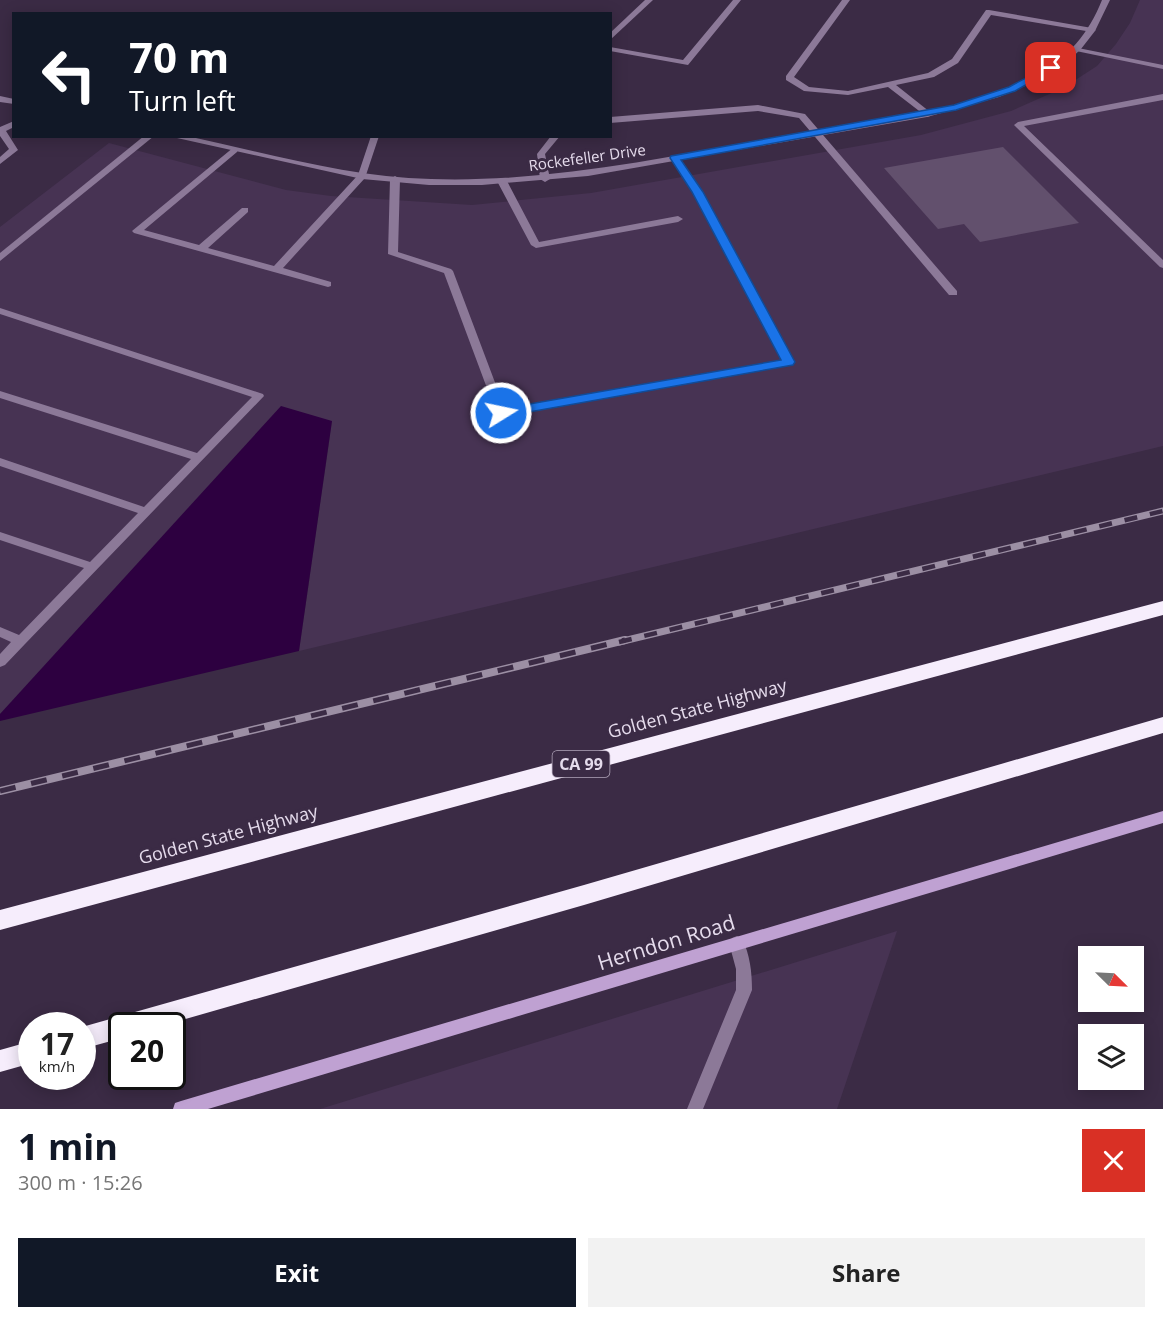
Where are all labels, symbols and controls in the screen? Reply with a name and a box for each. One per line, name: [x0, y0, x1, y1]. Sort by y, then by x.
text: 70 m: [129, 28, 229, 85]
icon: left: [30, 36, 108, 114]
pin: [1025, 42, 1076, 93]
icon: arrive: [1034, 51, 1067, 84]
text: Turn left: [129, 82, 236, 119]
street label: Rockefeller Drive: [527, 139, 647, 175]
position arrow: [469, 381, 533, 445]
street label: Golden State Highway: [605, 672, 790, 743]
road number: CA 99: [552, 751, 610, 777]
street label: Golden State Highway: [136, 798, 321, 869]
street label: Herndon Road: [594, 908, 738, 976]
north arrow: [1078, 946, 1144, 1012]
map controls: [1078, 946, 1144, 1090]
speed limit sign: 20: [108, 1012, 186, 1090]
text: 17: [40, 1023, 74, 1064]
button: layers: [1078, 1024, 1144, 1090]
text: km/h: [39, 1056, 75, 1076]
text: 1 min: [18, 1122, 118, 1171]
button: close: [1082, 1129, 1145, 1192]
text: 300 m · 15:26: [18, 1169, 143, 1196]
button: Exit: [18, 1238, 576, 1307]
button: Share: [588, 1238, 1145, 1307]

